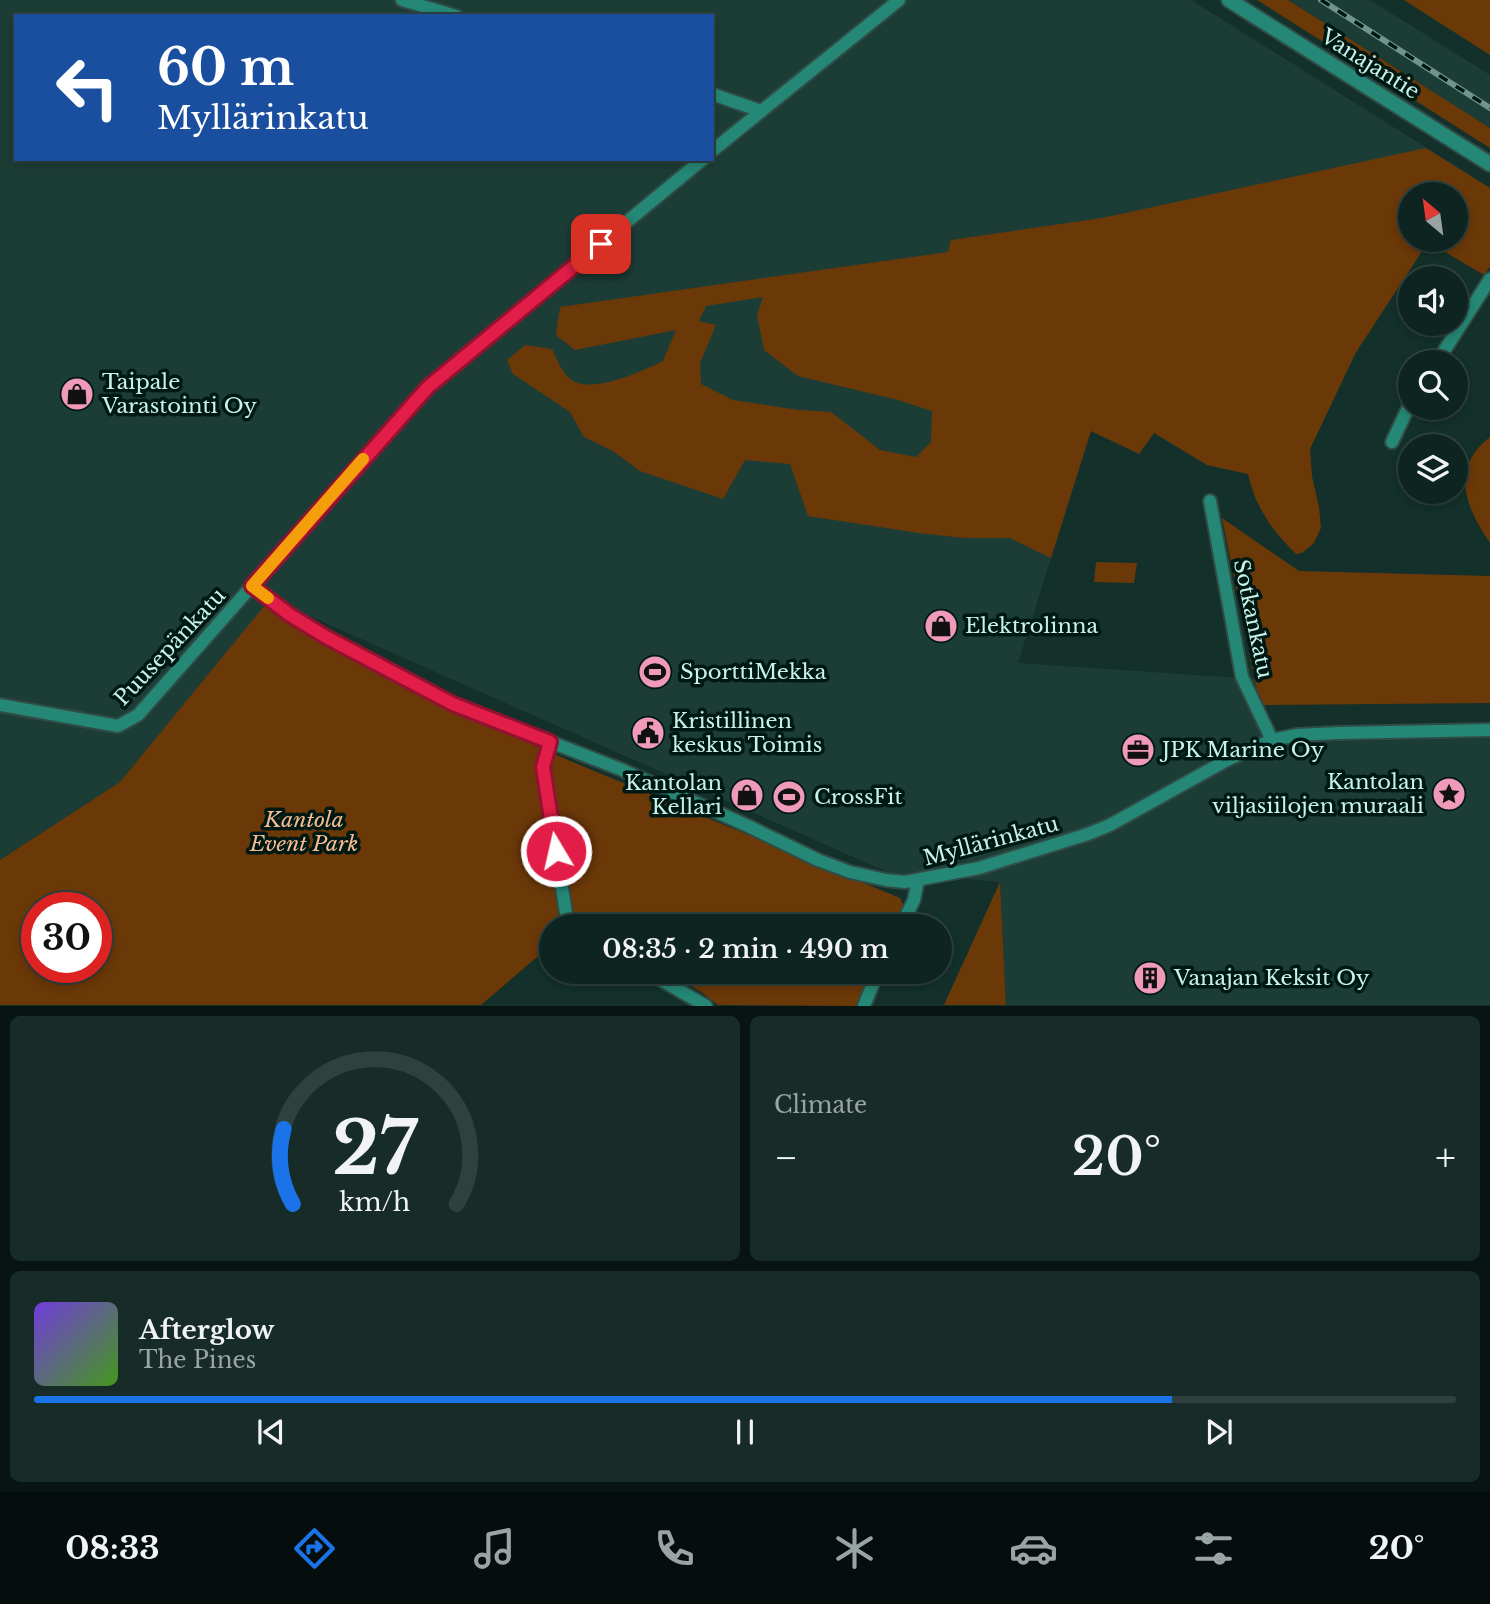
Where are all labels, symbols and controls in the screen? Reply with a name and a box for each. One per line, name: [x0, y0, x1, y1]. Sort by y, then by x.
street label: Vanajantie: [1315, 23, 1424, 105]
text: 60 m: [157, 37, 294, 98]
icon: left: [42, 42, 133, 133]
text: Myllärinkatu: [157, 98, 369, 138]
north arrow: [1398, 182, 1468, 252]
map controls: [1398, 182, 1468, 504]
pin: [571, 214, 631, 274]
icon: arrive: [582, 225, 620, 263]
button: sound: [1398, 266, 1468, 336]
button: search: [1398, 350, 1468, 420]
place label: Taipale Varastointi Oy: [101, 369, 258, 419]
shop icon: Taipale Varastointi Oy: [58, 375, 96, 413]
button: layers: [1398, 434, 1468, 504]
street label: Sotkankatu: [1228, 557, 1278, 681]
street label: Puusepänkatu: [109, 583, 231, 711]
shop icon: Elektrolinna: [922, 607, 960, 645]
place label: Elektrolinna: [965, 613, 1098, 639]
sports icon: SporttiMekka: [636, 653, 674, 691]
place label: SporttiMekka: [680, 659, 827, 685]
place label: Kristillinen keskus Toimis: [672, 708, 822, 758]
public building icon: Kristillinen keskus Toimis: [629, 714, 667, 752]
office icon: JPK Marine Oy: [1119, 731, 1157, 769]
place label: JPK Marine Oy: [1159, 737, 1325, 763]
place label: Kantolan viljasiilojen muraali: [1212, 769, 1424, 819]
place label: Kantolan Kellari: [625, 770, 722, 820]
place icon: Kantolan viljasiilojen muraali: [1430, 775, 1468, 813]
shop icon: Kantolan Kellari: [728, 776, 766, 814]
sports icon: CrossFit: [770, 778, 808, 816]
place label: CrossFit: [814, 784, 902, 810]
park label: Kantola Event Park: [249, 807, 358, 857]
street label: Myllärinkatu: [921, 810, 1061, 872]
position arrow: [519, 814, 593, 888]
speed limit sign: 30: [21, 892, 112, 983]
text: 08:35 · 2 min · 490 m: [602, 933, 889, 965]
building icon: Vanajan Keksit Oy: [1131, 959, 1169, 997]
place label: Vanajan Keksit Oy: [1173, 965, 1370, 991]
text: Climate: [774, 1091, 867, 1119]
text: 27: [333, 1104, 419, 1195]
text: 20°: [1072, 1125, 1161, 1189]
text: −: [774, 1134, 798, 1181]
text: +: [1435, 1134, 1456, 1181]
text: km/h: [340, 1187, 410, 1218]
text: Afterglow: [139, 1314, 275, 1346]
text: The Pines: [139, 1346, 256, 1374]
icon: previous: [252, 1413, 290, 1451]
icon: pause: [726, 1413, 764, 1451]
icon: next: [1200, 1413, 1238, 1451]
icon: directions: [290, 1524, 339, 1573]
icon: music: [470, 1524, 519, 1573]
icon: phone: [650, 1524, 699, 1573]
icon: climate: [830, 1524, 879, 1573]
icon: car: [1009, 1524, 1058, 1573]
icon: filters: [1189, 1524, 1238, 1573]
text: 08:33: [65, 1528, 160, 1568]
text: 20°: [1369, 1528, 1425, 1568]

